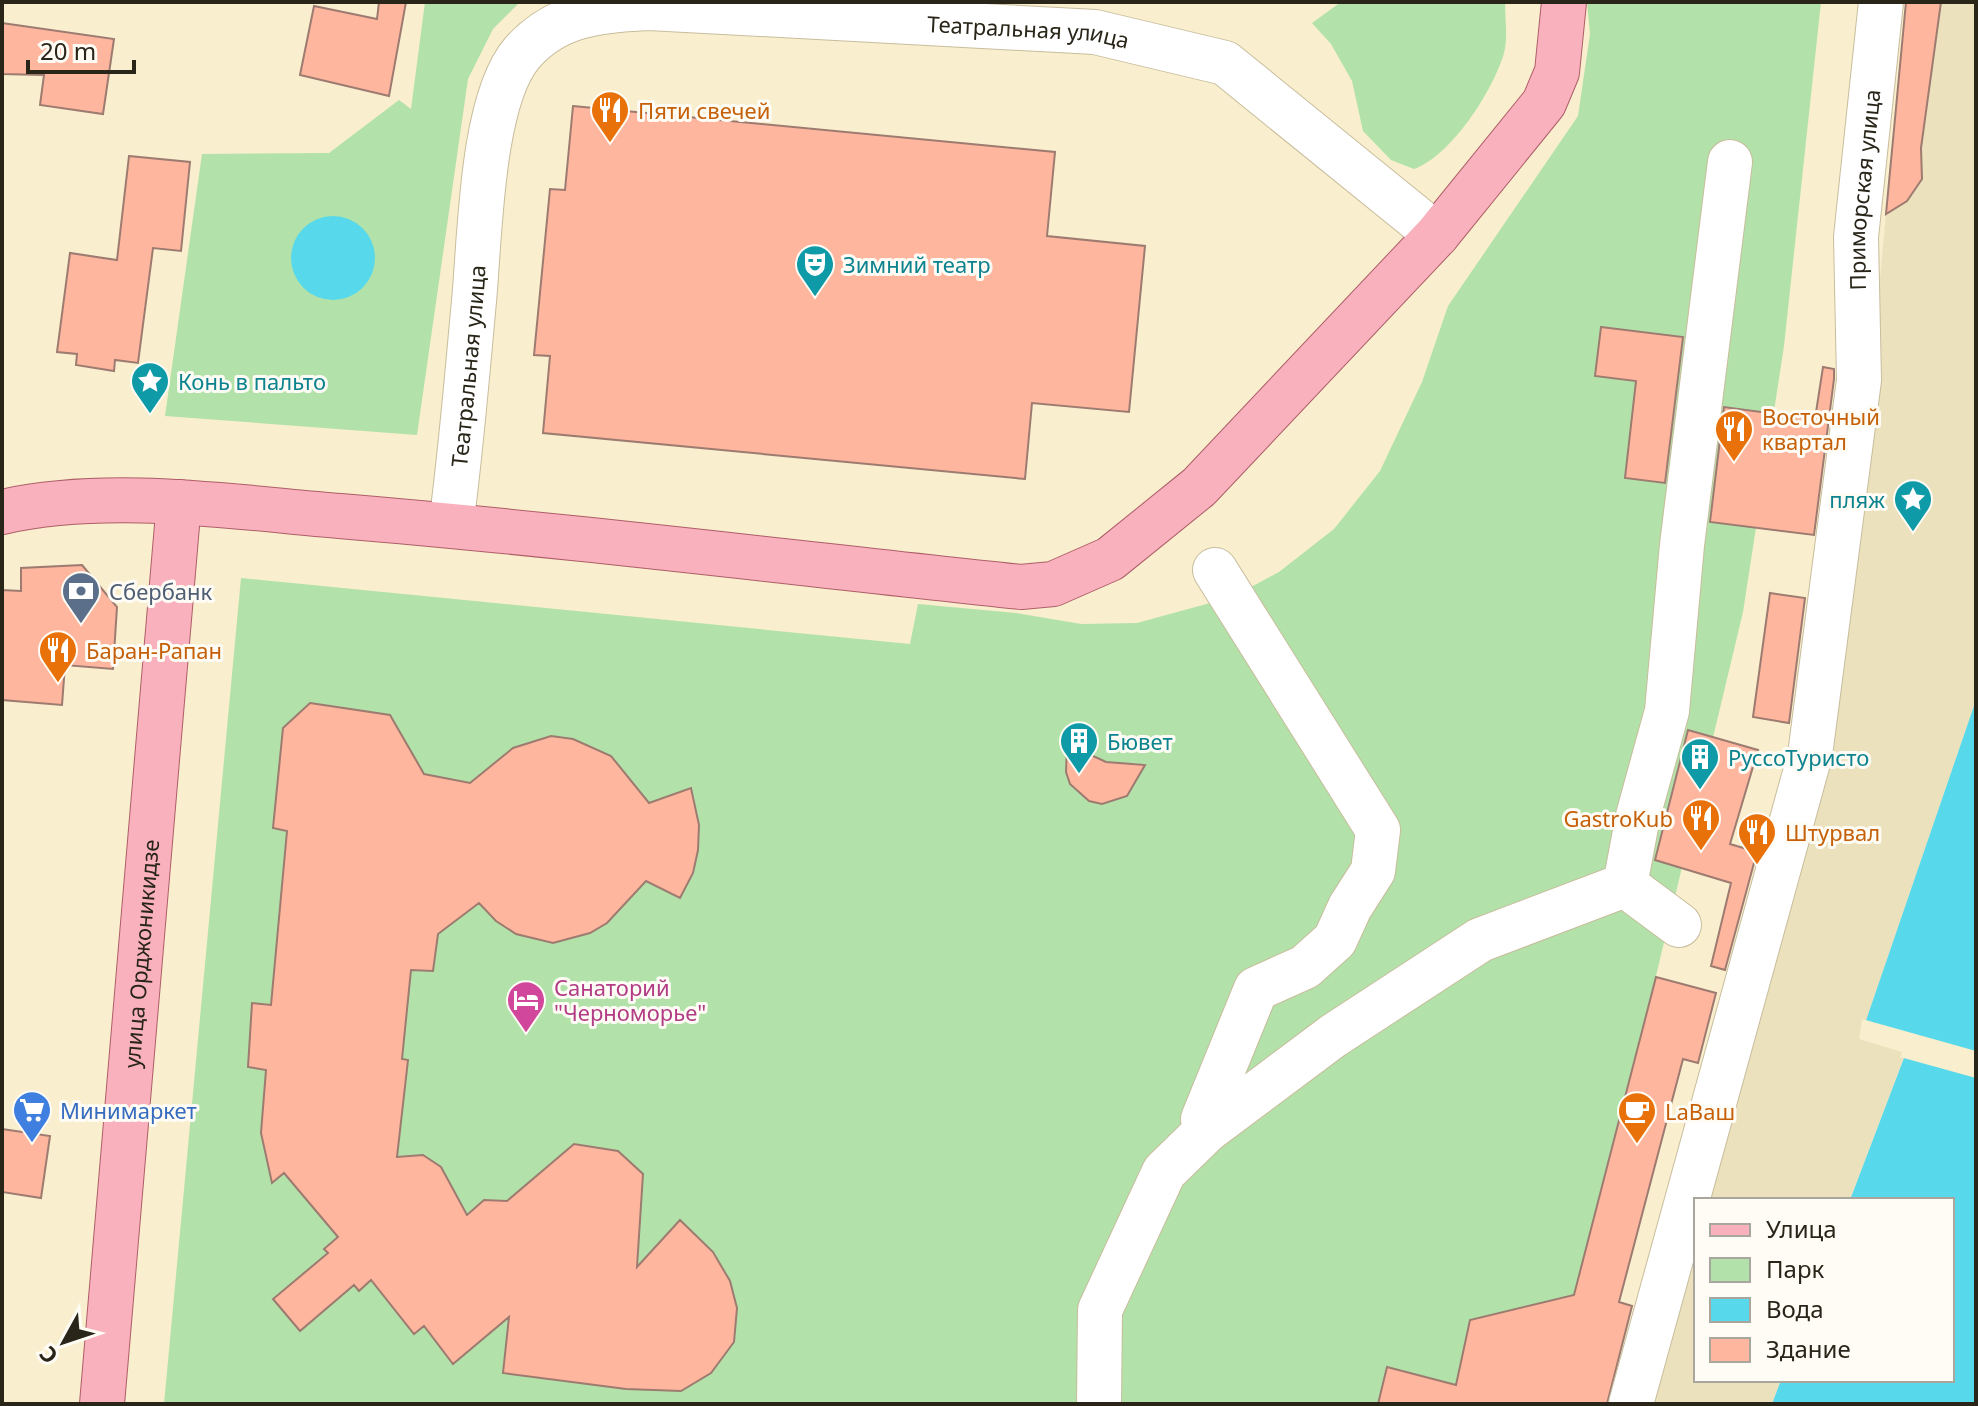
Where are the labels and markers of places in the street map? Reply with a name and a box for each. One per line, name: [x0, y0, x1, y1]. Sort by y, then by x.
restaurant icon: Пяти свечей: [589, 89, 631, 144]
place label: Пяти свечей: [638, 95, 770, 125]
theatre icon: Зимний театр: [794, 243, 836, 298]
place label: Зимний театр: [843, 249, 991, 279]
place icon: Конь в пальто: [129, 360, 171, 415]
place label: Конь в пальто: [178, 366, 326, 396]
place label: Восточный квартал: [1762, 401, 1880, 456]
restaurant icon: Восточный квартал: [1713, 408, 1755, 463]
place icon: пляж: [1892, 478, 1934, 533]
place label: пляж: [1829, 484, 1885, 514]
bank icon: Сбербанк: [60, 570, 102, 625]
place label: Сбербанк: [109, 576, 213, 606]
restaurant icon: Баран-Рапан: [37, 629, 79, 684]
place label: Баран-Рапан: [86, 635, 222, 665]
building icon: Бювет: [1058, 720, 1100, 775]
place label: Бювет: [1107, 726, 1173, 756]
building icon: РуссоТуристо: [1679, 736, 1721, 791]
place label: РуссоТуристо: [1728, 742, 1869, 772]
restaurant icon: GastroKub: [1680, 797, 1722, 852]
place label: GastroKub: [1563, 803, 1673, 833]
restaurant icon: Штурвал: [1736, 811, 1778, 866]
place label: Штурвал: [1785, 817, 1880, 847]
place label: Санаторий "Черноморье": [554, 972, 706, 1027]
hotel icon: Санаторий "Черноморье": [505, 979, 547, 1034]
supermarket icon: Минимаркет: [11, 1089, 53, 1144]
cafe icon: LaВаш: [1616, 1090, 1658, 1145]
place label: Минимаркет: [60, 1095, 197, 1125]
place label: LaВаш: [1665, 1096, 1735, 1126]

